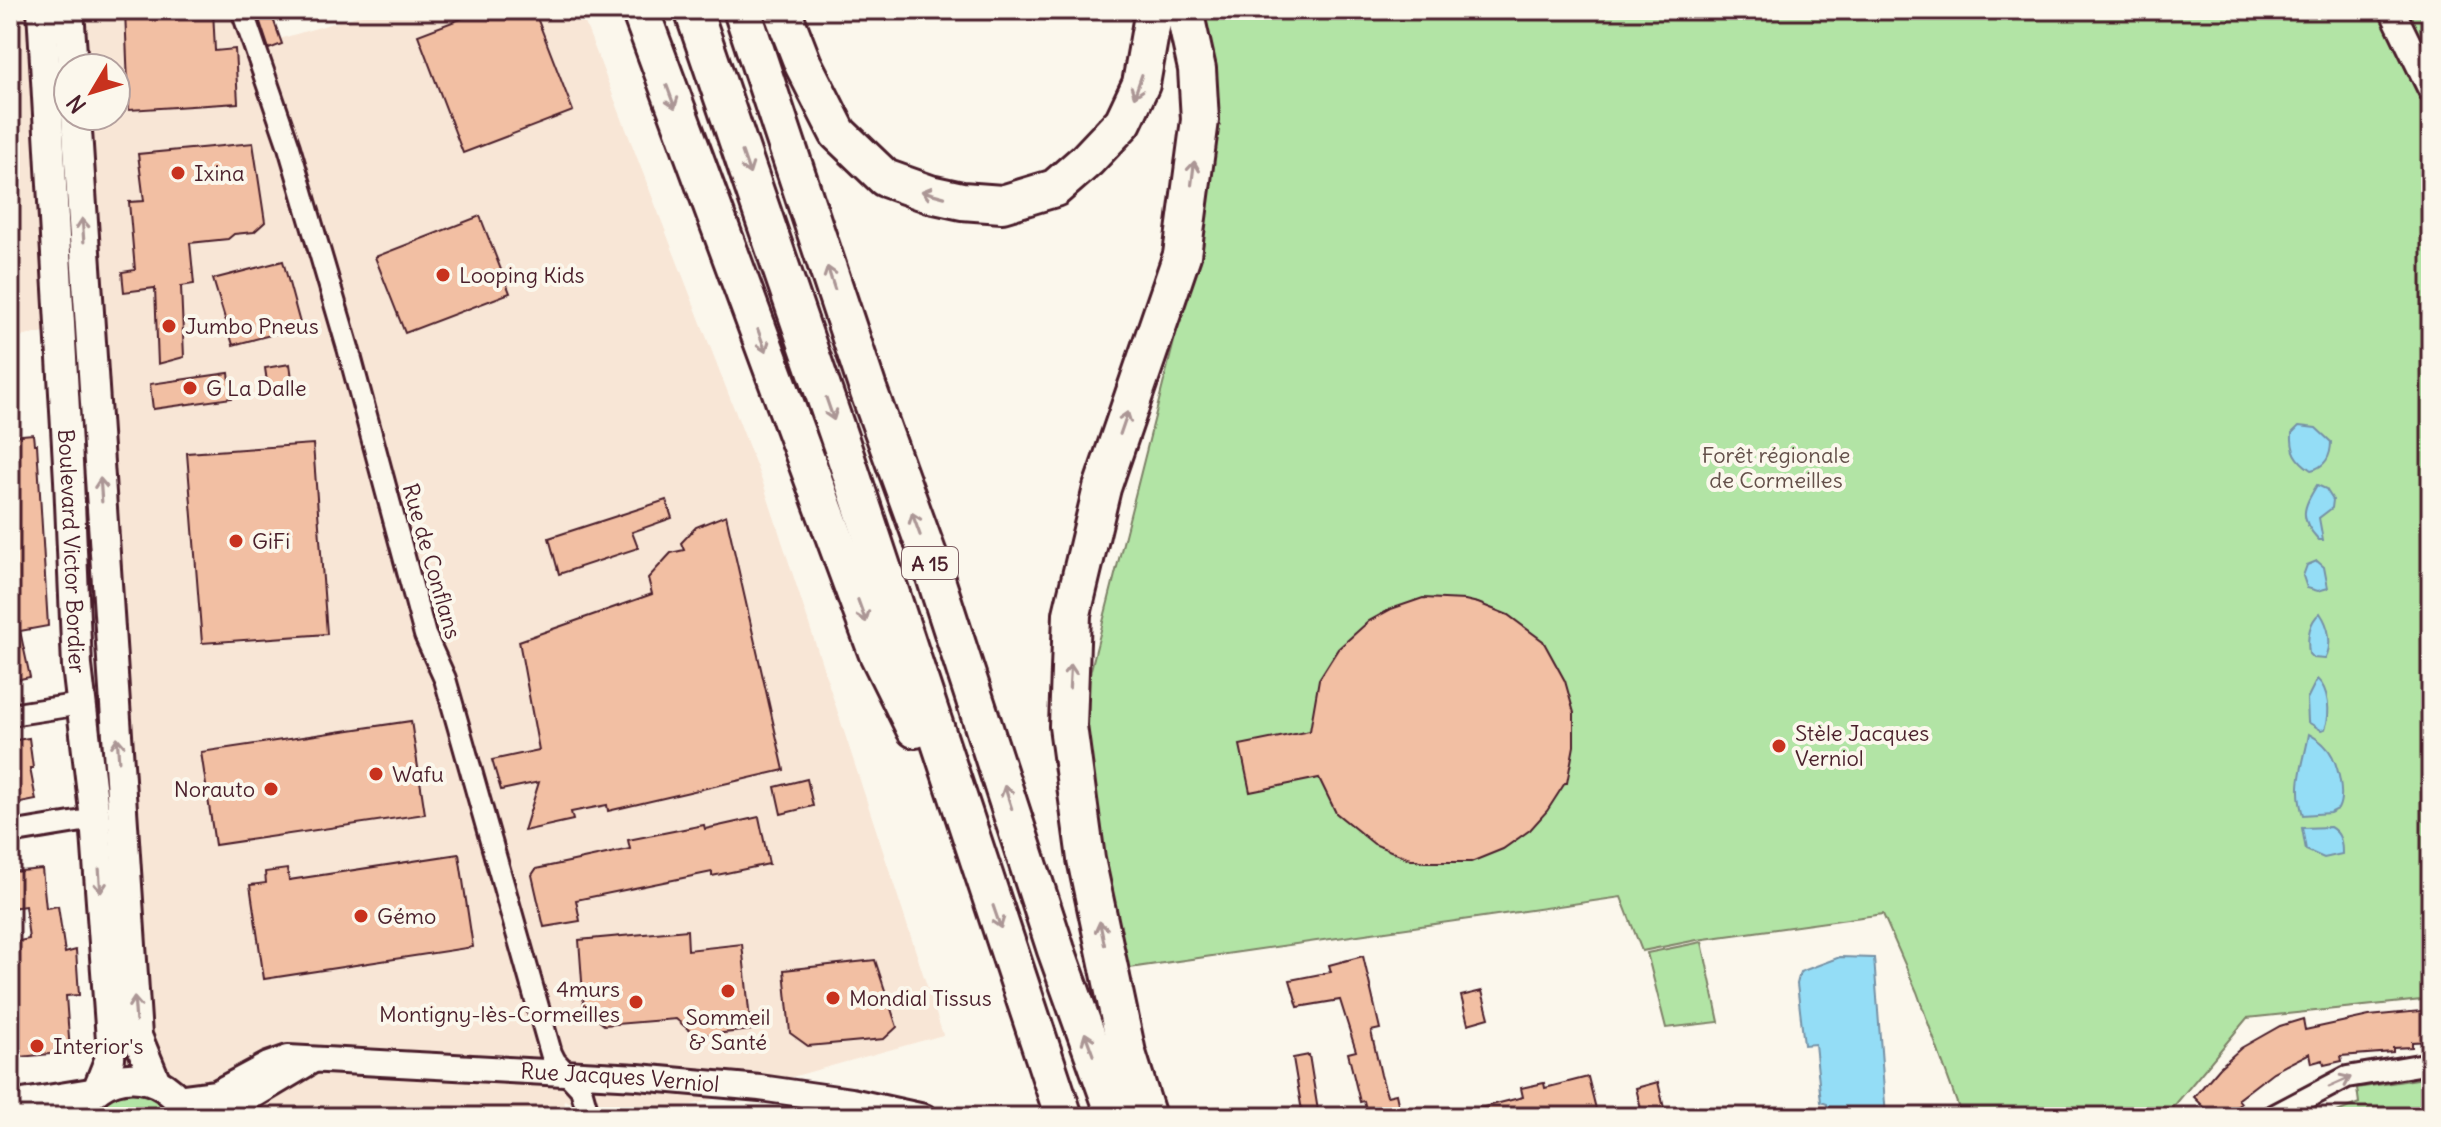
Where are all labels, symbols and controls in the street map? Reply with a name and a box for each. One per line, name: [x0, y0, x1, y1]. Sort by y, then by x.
north arrow: [52, 52, 132, 132]
one-way arrow: [1130, 73, 1145, 98]
one-way arrow: [665, 85, 680, 110]
text: N: [61, 90, 92, 119]
one-way arrow: [739, 151, 754, 176]
place label: Ixina: [194, 159, 245, 187]
one-way arrow: [1186, 161, 1201, 186]
marker: Ixina: [169, 164, 187, 182]
one-way arrow: [920, 186, 946, 201]
one-way arrow: [75, 217, 90, 244]
place label: Looping Kids: [459, 261, 585, 289]
marker: Looping Kids: [434, 266, 452, 284]
one-way arrow: [823, 266, 837, 291]
place label: Jumbo Pneus: [185, 312, 319, 340]
marker: Jumbo Pneus: [160, 317, 178, 335]
one-way arrow: [756, 328, 770, 353]
place label: G La Dalle: [206, 374, 307, 402]
marker: G La Dalle: [181, 379, 199, 397]
one-way arrow: [823, 397, 838, 422]
one-way arrow: [1118, 411, 1133, 436]
street label: Boulevard Victor Bordier: [52, 428, 92, 675]
park label: Forêt régionale de Cormeilles: [1702, 441, 1850, 494]
one-way arrow: [93, 477, 108, 504]
street label: Rue de Conflans: [396, 480, 468, 642]
one-way arrow: [908, 512, 923, 537]
place label: GiFi: [252, 527, 290, 555]
marker: GiFi: [227, 532, 245, 550]
road number: A 15: [902, 547, 958, 579]
one-way arrow: [856, 598, 870, 623]
one-way arrow: [1062, 663, 1077, 690]
place label: Stèle Jacques Verniol: [1795, 719, 1929, 772]
one-way arrow: [110, 736, 125, 763]
marker: Stèle Jacques Verniol: [1770, 737, 1788, 755]
place label: Wafu: [392, 760, 444, 788]
marker: Wafu: [367, 765, 385, 783]
place label: Norauto: [174, 775, 255, 803]
marker: Norauto: [262, 780, 280, 798]
one-way arrow: [999, 785, 1014, 810]
one-way arrow: [93, 867, 108, 893]
place label: Gémo: [377, 902, 436, 930]
one-way arrow: [990, 905, 1005, 930]
marker: Gémo: [352, 907, 370, 925]
one-way arrow: [1093, 921, 1108, 946]
place label: 4murs Montigny-lès-Cormeilles: [379, 975, 620, 1028]
marker: Sommeil & Santé: [719, 982, 737, 1000]
place label: Mondial Tissus: [849, 984, 992, 1012]
marker: Mondial Tissus: [824, 989, 842, 1007]
marker: 4murs Montigny-lès-Cormeilles: [627, 993, 645, 1011]
one-way arrow: [127, 996, 142, 1023]
place label: Sommeil & Santé: [686, 1003, 770, 1056]
one-way arrow: [1081, 1031, 1096, 1056]
place label: Interior's: [53, 1032, 143, 1060]
marker: Interior's: [28, 1037, 46, 1055]
street label: Rue Jacques Verniol: [520, 1057, 720, 1098]
one-way arrow: [2328, 1073, 2352, 1088]

